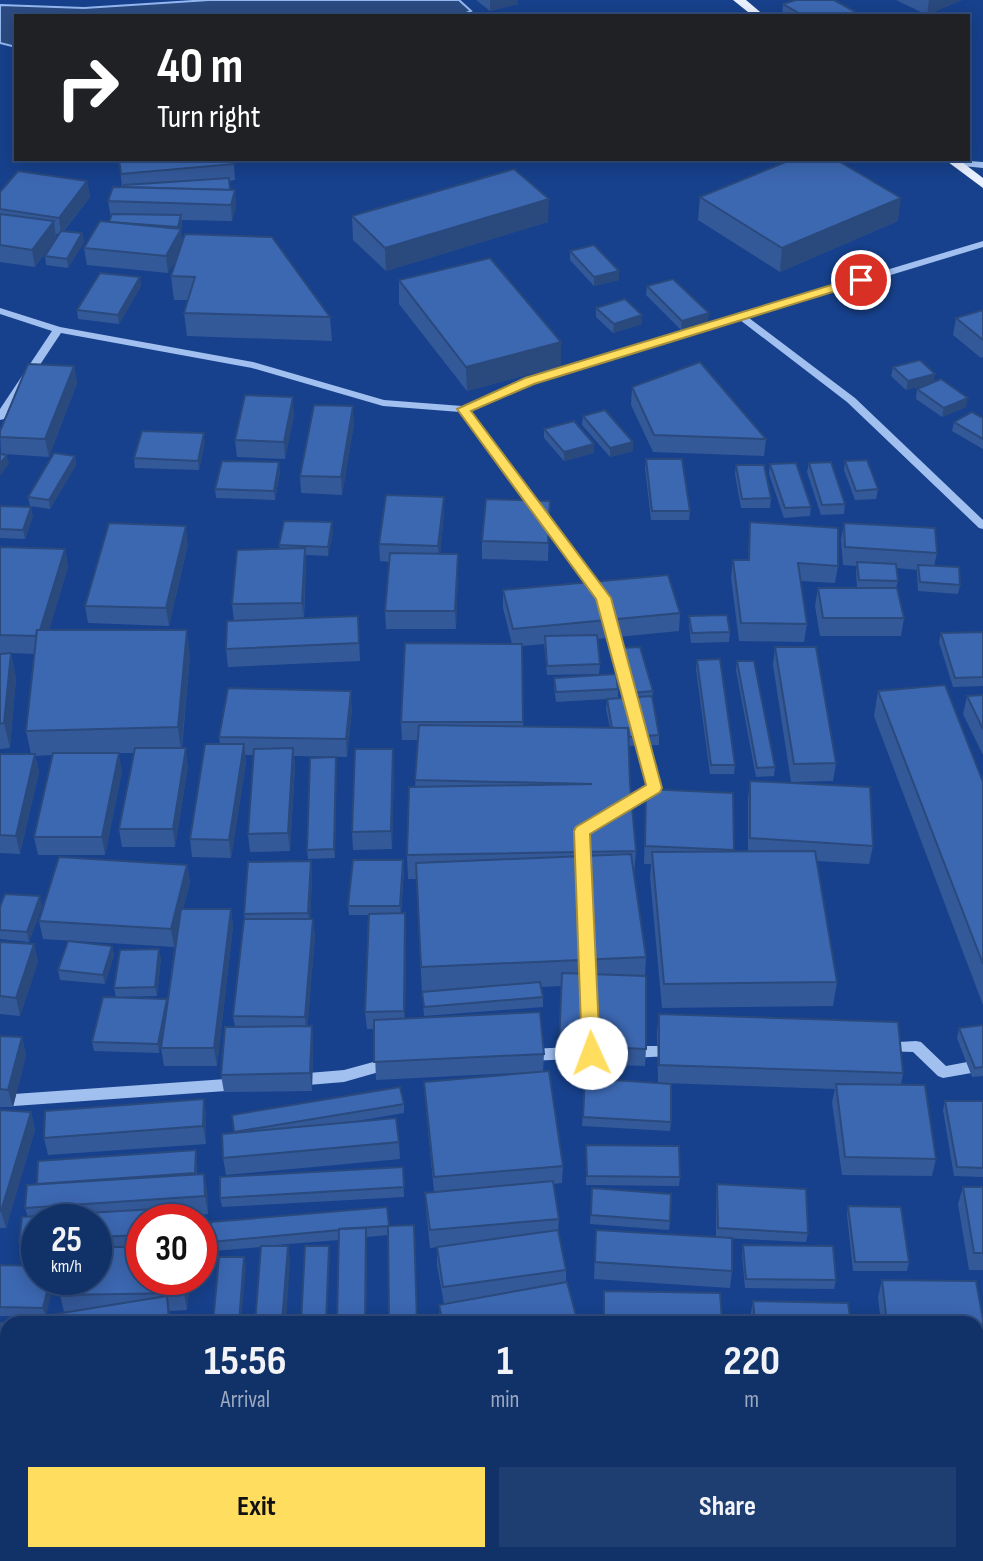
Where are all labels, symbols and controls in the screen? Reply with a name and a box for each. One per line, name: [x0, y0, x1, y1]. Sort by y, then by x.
text: 40 m: [157, 38, 243, 97]
icon: right: [42, 42, 133, 133]
text: Turn right: [157, 98, 261, 137]
pin: [831, 250, 891, 310]
icon: arrive: [842, 261, 880, 299]
position arrow: [554, 1016, 628, 1090]
speed limit sign: 30: [126, 1204, 217, 1295]
text: 25: [51, 1219, 82, 1262]
text: km/h: [51, 1256, 82, 1277]
text: 15:56: [204, 1336, 287, 1387]
text: 1: [497, 1336, 513, 1387]
text: 220: [723, 1336, 780, 1387]
text: Arrival: [220, 1386, 270, 1414]
text: min: [490, 1386, 519, 1414]
text: m: [744, 1386, 759, 1414]
button: Exit: [28, 1467, 485, 1547]
button: Share: [499, 1467, 956, 1547]

